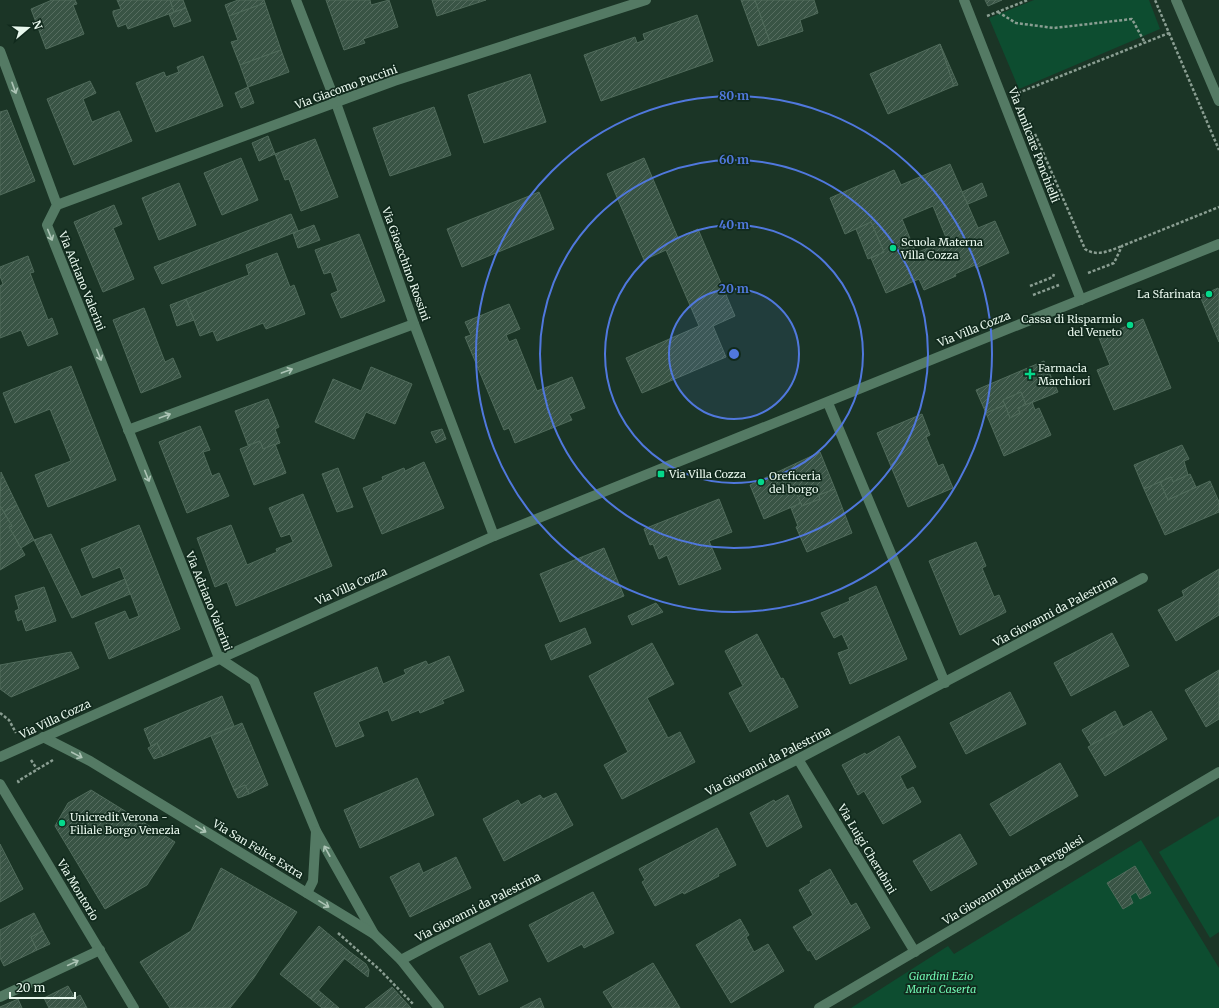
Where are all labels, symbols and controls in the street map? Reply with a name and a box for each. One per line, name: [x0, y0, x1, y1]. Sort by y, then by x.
north arrow: [8, 8, 48, 48]
text: N: [29, 18, 46, 31]
street label: Via Giacomo Puccini: [292, 62, 399, 112]
one-way arrow: [10, 81, 18, 93]
street label: Via Amilcare Ponchielli: [1005, 84, 1063, 205]
text: 80 m: [719, 88, 749, 103]
text: 60 m: [719, 152, 749, 167]
street label: Via Gioacchino Rossini: [379, 204, 433, 323]
text: 40 m: [719, 217, 749, 232]
one-way arrow: [47, 228, 55, 240]
street label: Via Adriano Valerini: [55, 228, 108, 333]
place label: Scuola Materna Villa Cozza: [900, 235, 983, 262]
marker: Scuola Materna Villa Cozza: [888, 243, 898, 253]
text: 20 m: [719, 281, 749, 296]
place label: La Sfarinata: [1137, 287, 1201, 301]
marker: La Sfarinata: [1204, 289, 1214, 299]
street label: Via Villa Cozza: [935, 308, 1012, 350]
place label: Cassa di Risparmio del Veneto: [1021, 312, 1123, 339]
marker: Cassa di Risparmio del Veneto: [1125, 320, 1135, 330]
centre of rings: [727, 347, 741, 361]
one-way arrow: [95, 349, 103, 361]
place label: Farmacia Marchiori: [1038, 361, 1091, 388]
one-way arrow: [280, 367, 292, 375]
marker: Farmacia Marchiori: [1025, 369, 1035, 379]
one-way arrow: [158, 412, 170, 420]
place label: Via Villa Cozza: [668, 467, 746, 481]
marker: Via Villa Cozza: [656, 469, 666, 479]
place label: Oreficeria del borgo: [769, 469, 821, 496]
one-way arrow: [143, 470, 151, 482]
marker: Oreficeria del borgo: [756, 477, 766, 487]
street label: Via Adriano Valerini: [182, 548, 235, 653]
street label: Via Villa Cozza: [312, 564, 389, 608]
street label: Via Giovanni da Palestrina: [990, 572, 1120, 650]
street label: Via Villa Cozza: [16, 696, 93, 742]
street label: Via Giovanni da Palestrina: [702, 723, 833, 799]
one-way arrow: [71, 752, 83, 759]
street label: Via Luigi Cherubini: [834, 801, 899, 897]
place label: Unicredit Verona - Filiale Borgo Venezia: [70, 810, 180, 837]
street label: Via San Felice Extra: [209, 816, 306, 882]
marker: Unicredit Verona - Filiale Borgo Venezia: [57, 818, 67, 828]
one-way arrow: [195, 825, 207, 833]
street label: Via Giovanni Battista Pergolesi: [939, 832, 1086, 928]
one-way arrow: [323, 845, 331, 857]
street label: Via Montorio: [54, 856, 102, 924]
street label: Via Giovanni da Palestrina: [412, 869, 543, 945]
one-way arrow: [318, 900, 330, 908]
one-way arrow: [67, 958, 79, 966]
park label: Giardini Ezio Maria Caserta: [905, 969, 976, 996]
scale bar: [10, 974, 75, 1000]
text: 20 m: [16, 980, 45, 995]

